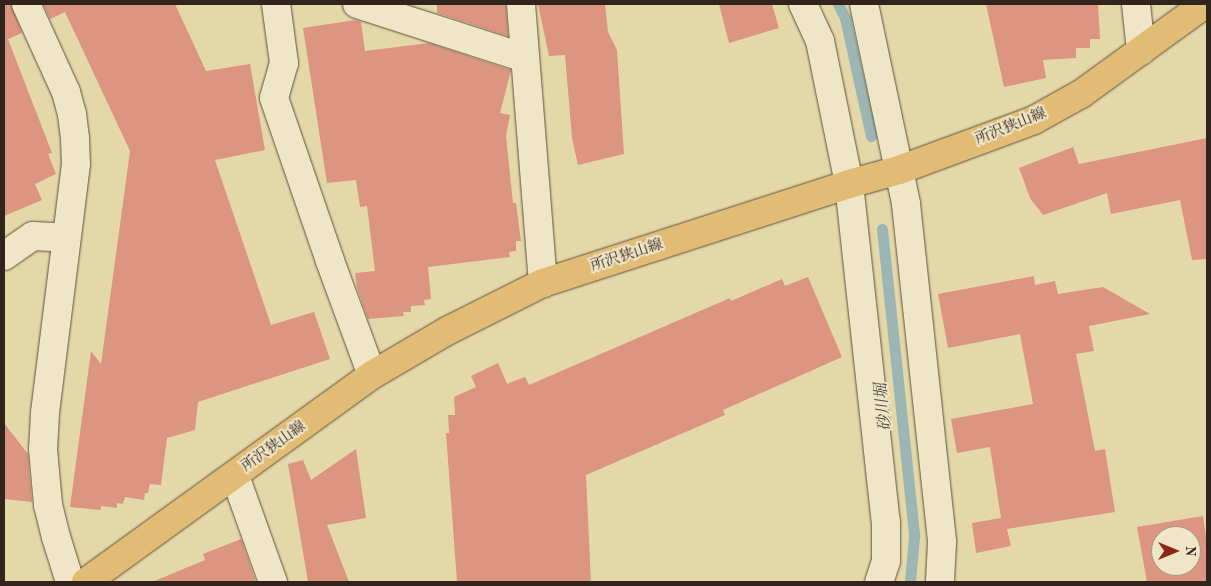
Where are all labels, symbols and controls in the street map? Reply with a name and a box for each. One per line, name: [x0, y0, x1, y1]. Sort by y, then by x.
street label: 所沢狭山線: [973, 105, 1049, 149]
street label: 所沢狭山線: [589, 236, 665, 276]
water label: 砂川堀: [872, 382, 896, 432]
street label: 所沢狭山線: [238, 418, 310, 476]
north arrow: [1151, 526, 1201, 576]
text: N: [1183, 546, 1197, 556]

